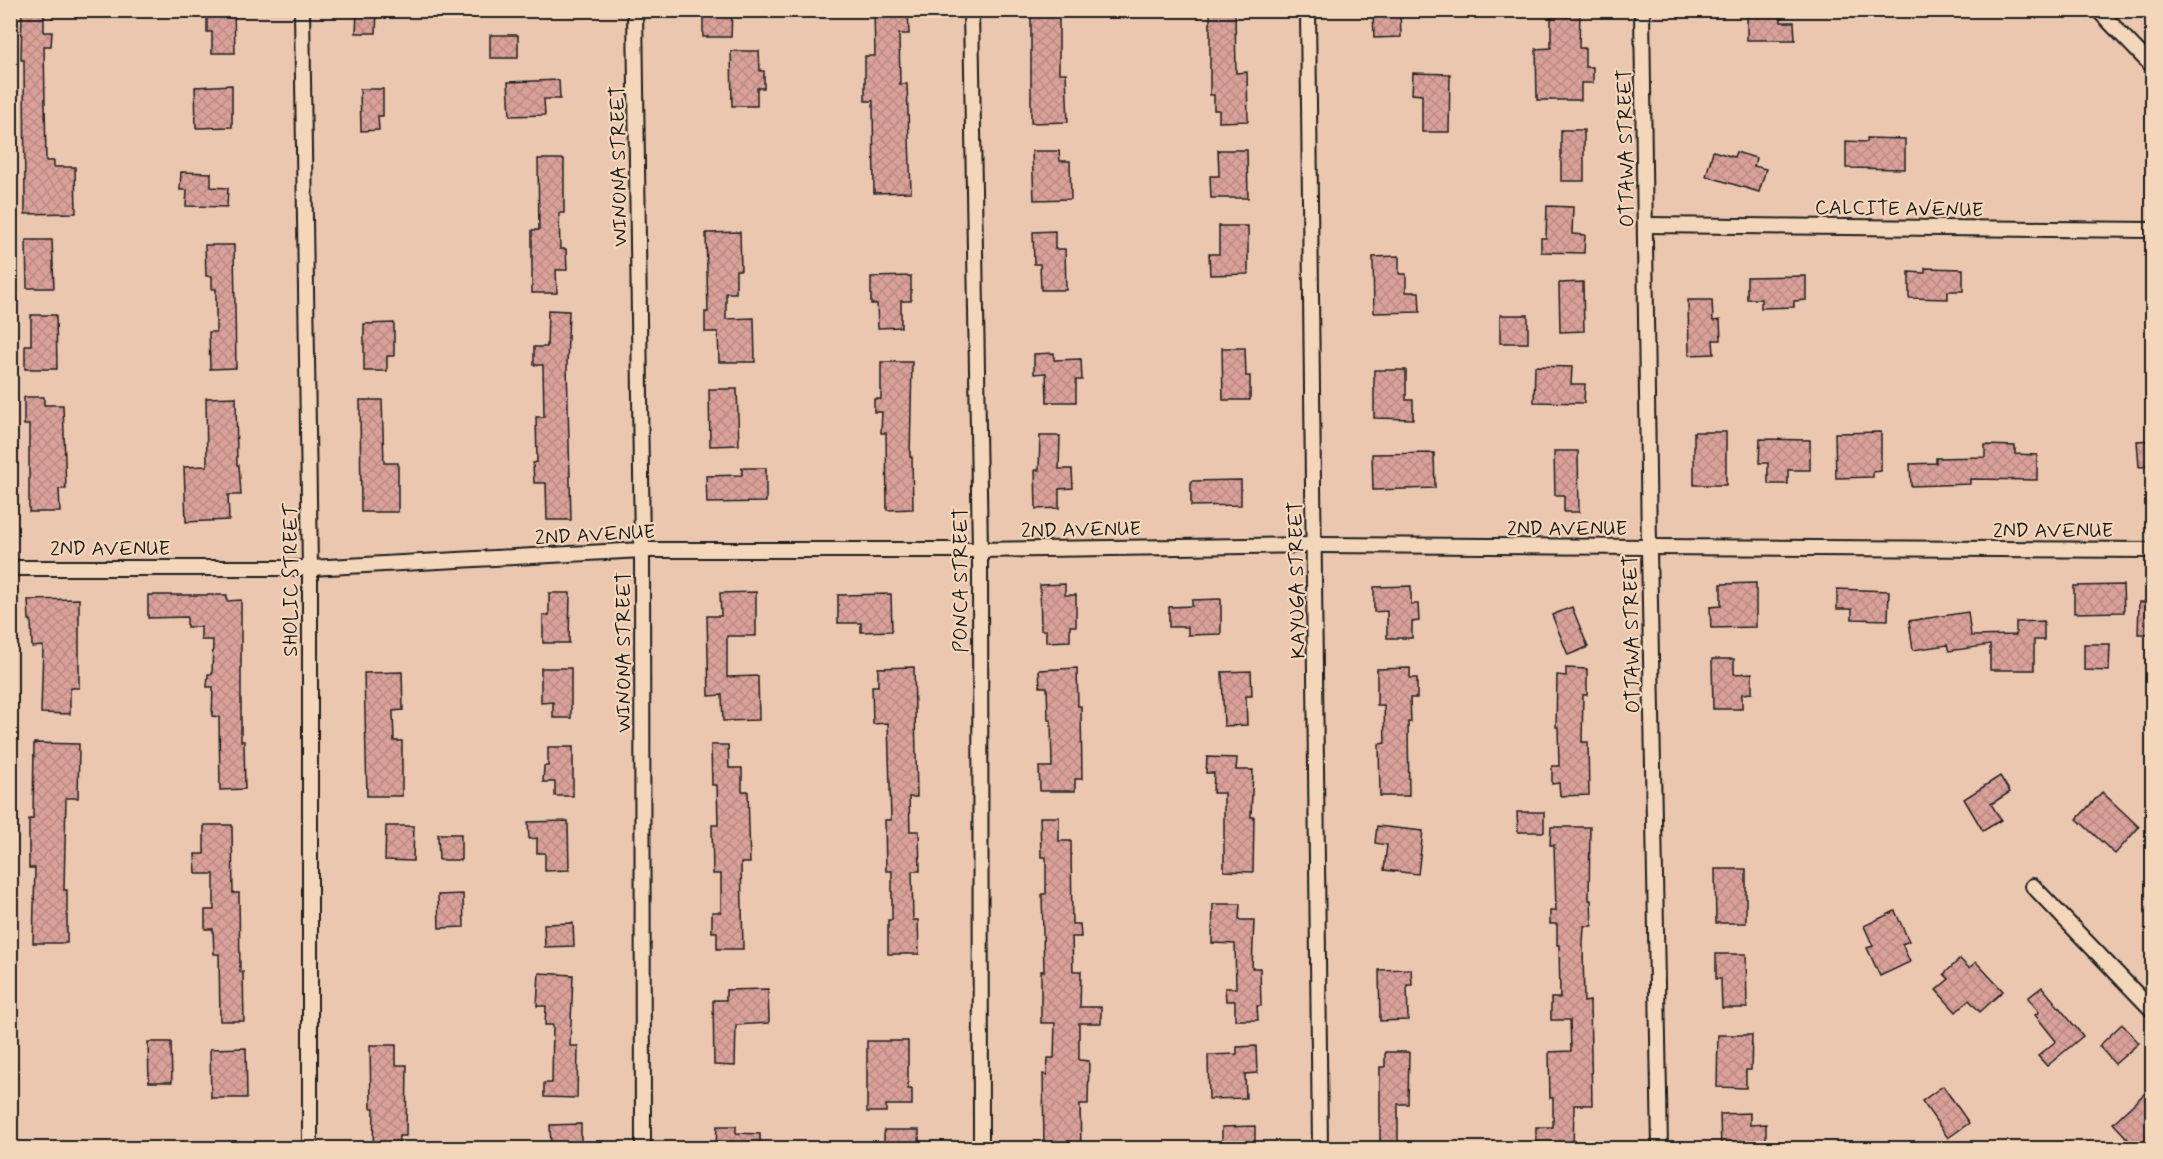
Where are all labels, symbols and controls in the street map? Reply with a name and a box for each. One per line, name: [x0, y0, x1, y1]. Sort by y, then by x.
street label: OTTAWA STREET: [1612, 68, 1641, 227]
street label: WINONA STREET: [605, 85, 634, 247]
street label: CALCITE AVENUE: [1814, 195, 1983, 224]
street label: KAYUGA STREET: [1283, 501, 1312, 659]
street label: SHOLIC STREET: [278, 502, 305, 657]
street label: PONCA STREET: [948, 507, 975, 653]
street label: 2ND AVENUE: [1021, 516, 1141, 545]
street label: 2ND AVENUE: [1507, 516, 1627, 543]
street label: 2ND AVENUE: [1993, 518, 2113, 545]
street label: 2ND AVENUE: [534, 519, 656, 552]
street label: 2ND AVENUE: [50, 536, 170, 563]
street label: OTTAWA STREET: [1618, 554, 1647, 713]
street label: WINONA STREET: [611, 571, 638, 733]

